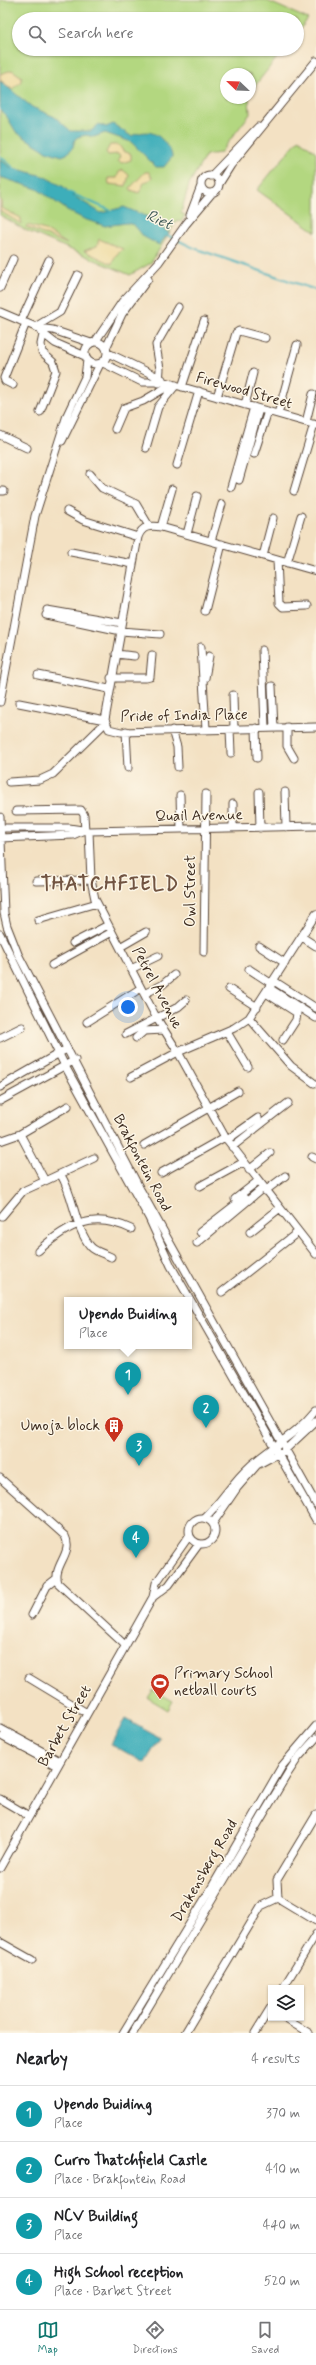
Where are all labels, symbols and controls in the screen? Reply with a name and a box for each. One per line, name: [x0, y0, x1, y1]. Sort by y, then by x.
search box: [12, 12, 304, 56]
icon: search: [26, 23, 48, 45]
text: Search here: [58, 24, 134, 44]
north arrow: [220, 68, 256, 104]
water label: Riet: [143, 205, 177, 236]
street label: Firewood Street: [194, 368, 295, 414]
street label: Pride of India Place: [120, 705, 248, 727]
street label: Quail Avenue: [155, 805, 243, 827]
street label: Owl Street: [181, 855, 201, 927]
district label: THATCHFIELD: [41, 872, 179, 897]
street label: Petrel Avenue: [127, 943, 187, 1033]
your location: [118, 997, 138, 1017]
street label: Brakfontein Road: [106, 1111, 176, 1216]
popup: [64, 1297, 192, 1349]
text: Upendo Buiding: [79, 1305, 177, 1325]
text: Place: [79, 1325, 108, 1342]
pin: 1: [115, 1362, 141, 1395]
pin: 2: [193, 1395, 219, 1428]
building icon: Umoja block: [103, 1415, 125, 1443]
place label: Umoja block: [21, 1416, 100, 1436]
pin: 3: [126, 1433, 152, 1466]
pin: 4: [123, 1525, 149, 1558]
place label: Primary School netball courts: [174, 1664, 273, 1701]
sports icon: Primary School netball courts: [149, 1672, 171, 1700]
street label: Barbet Street: [34, 1681, 97, 1770]
street label: Drakensberg Road: [167, 1816, 243, 1927]
map controls: [268, 1985, 304, 2021]
button: layers: [268, 1985, 304, 2021]
text: Nearby: [16, 2048, 68, 2070]
text: 4 results: [251, 2051, 300, 2068]
text: Upendo Buiding: [54, 2095, 152, 2115]
text: 1: [26, 2105, 32, 2122]
text: 370 m: [266, 2105, 300, 2122]
text: Place: [54, 2115, 83, 2132]
text: Curro Thatchfield Castle: [54, 2151, 207, 2171]
text: 2: [26, 2161, 32, 2178]
text: 410 m: [265, 2161, 300, 2178]
text: Place · Brakfontein Road: [54, 2171, 186, 2188]
text: NCV Building: [54, 2207, 138, 2227]
text: 3: [26, 2217, 32, 2234]
text: 440 m: [263, 2217, 300, 2234]
text: Place: [54, 2227, 83, 2244]
text: High School reception: [54, 2263, 183, 2283]
text: 4: [25, 2273, 33, 2290]
text: 520 m: [264, 2273, 300, 2290]
text: Place · Barbet Street: [54, 2283, 172, 2300]
tab: Map: [37, 2319, 59, 2357]
tab: Directions: [132, 2319, 178, 2357]
tab: Saved: [251, 2319, 279, 2357]

